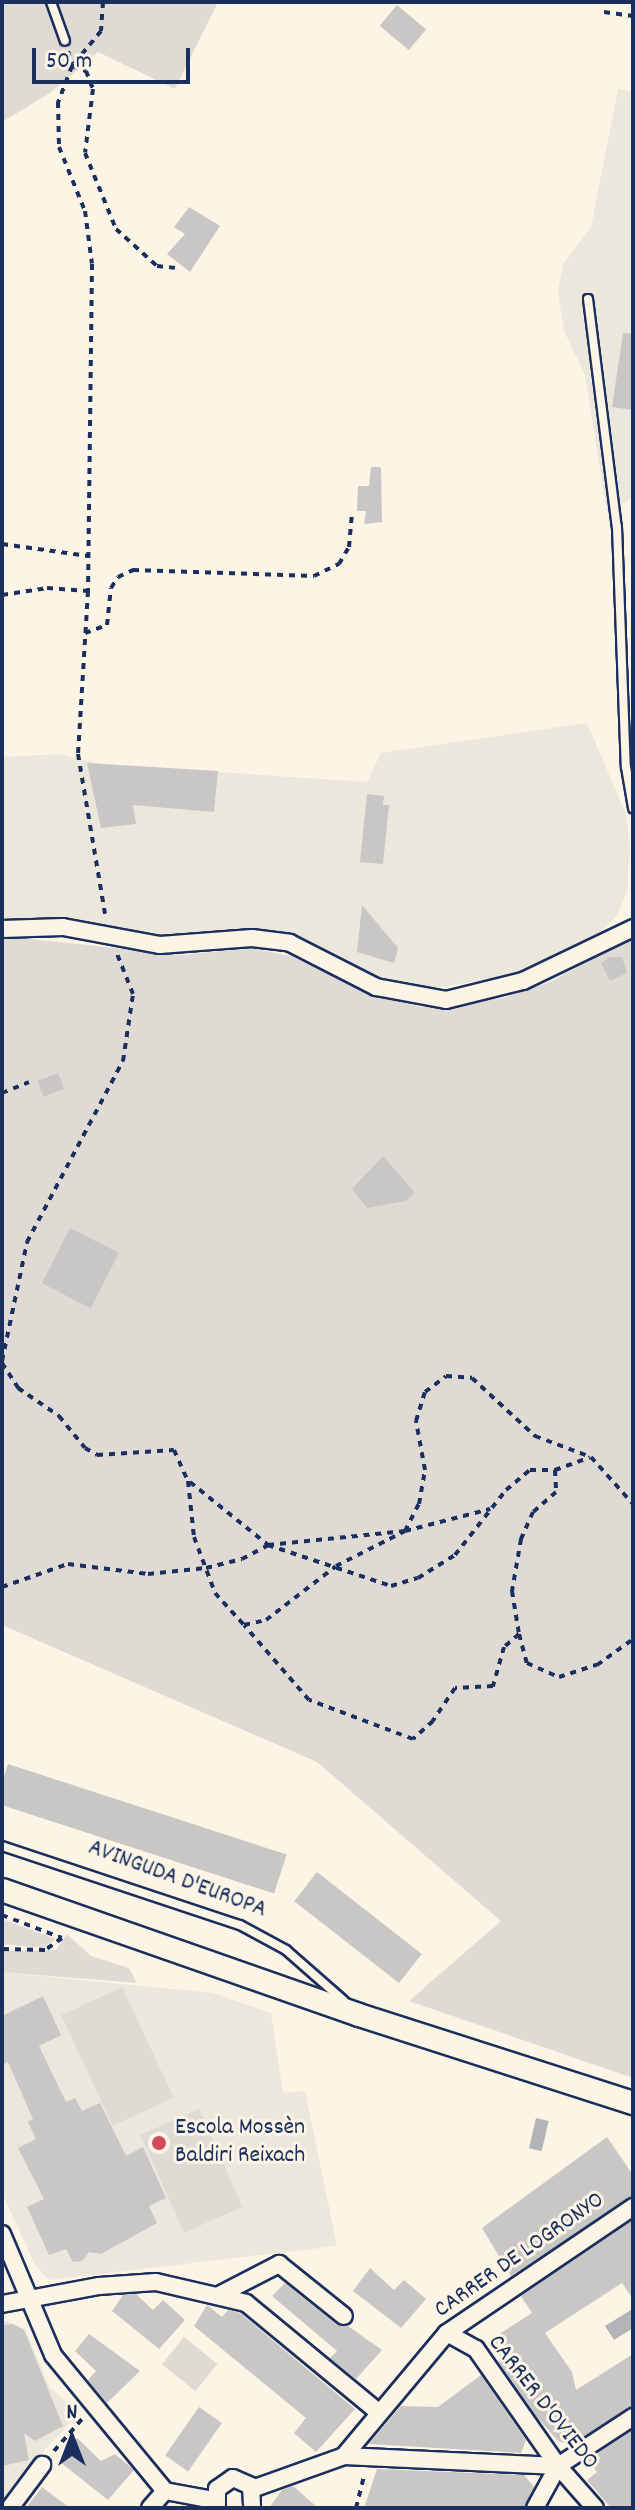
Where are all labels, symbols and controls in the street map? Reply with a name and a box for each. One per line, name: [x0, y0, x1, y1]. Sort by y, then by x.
scale bar: [36, 32, 194, 82]
text: 50 m: [46, 45, 92, 79]
street label: AVINGUDA D'EUROPA: [84, 1834, 270, 1926]
place label: Escola Mossèn Baldiri Reixach: [175, 2115, 305, 2171]
marker: Escola Mossèn Baldiri Reixach: [150, 2134, 168, 2152]
street label: CARRER DE LOGRONYO: [430, 2187, 610, 2325]
street label: CARRER D'OVIEDO: [480, 2330, 604, 2476]
north arrow: [32, 2398, 112, 2478]
text: N: [67, 2398, 77, 2429]

